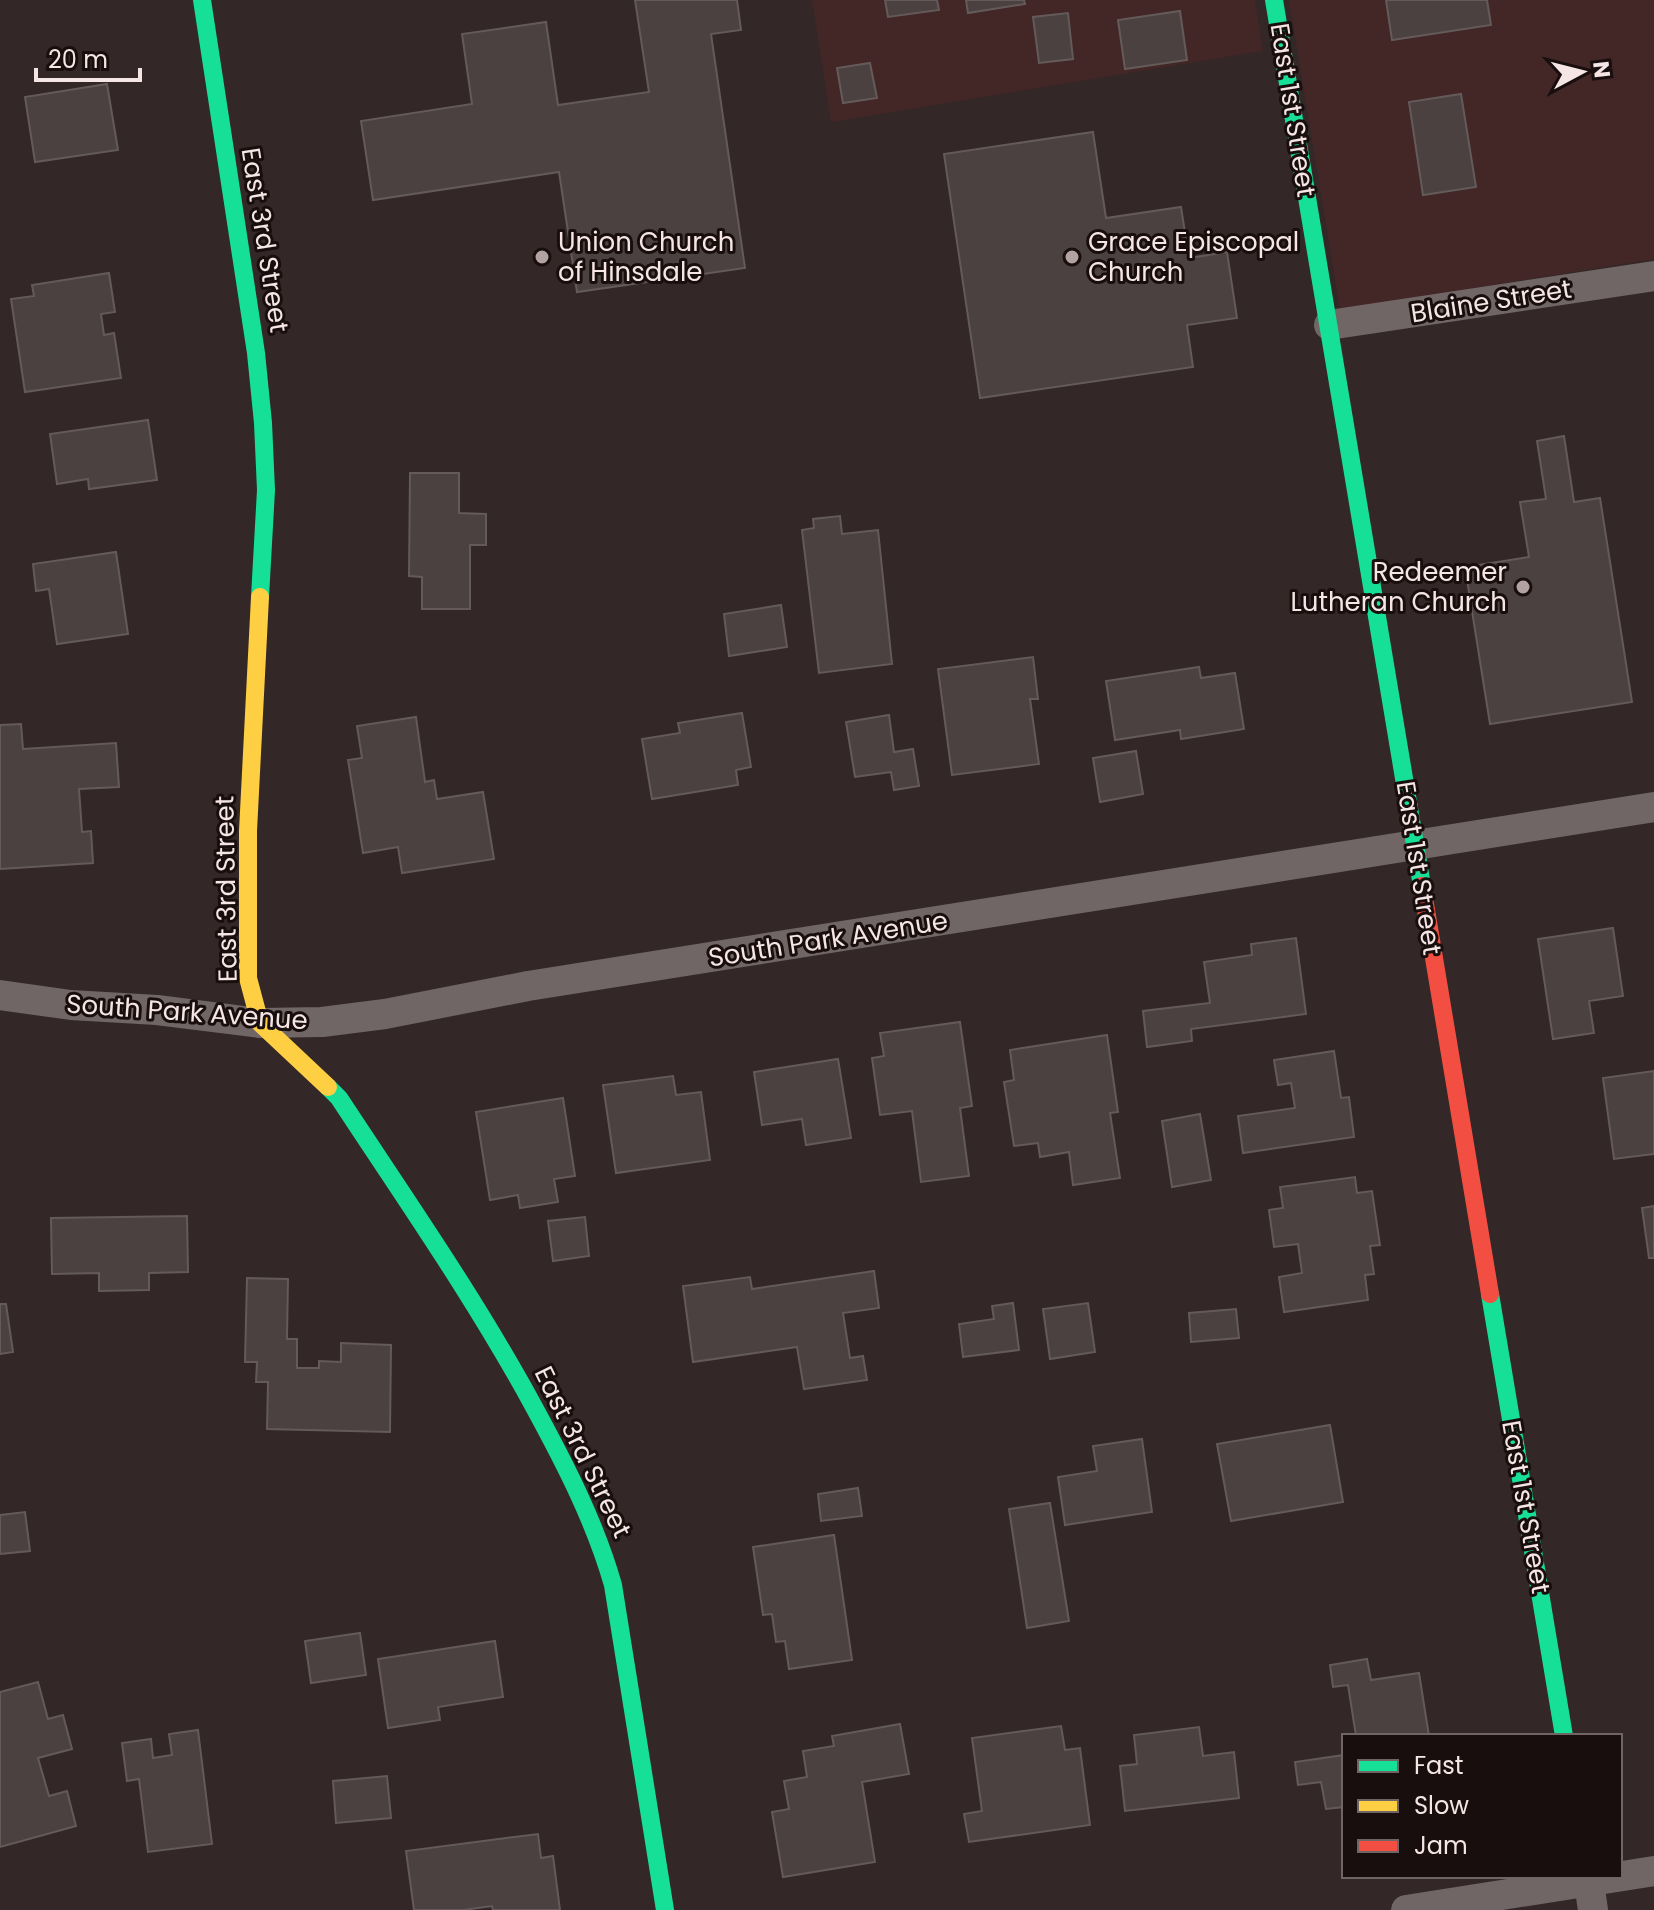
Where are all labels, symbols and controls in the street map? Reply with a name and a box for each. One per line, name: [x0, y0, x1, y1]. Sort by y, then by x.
street label: East 1st Street: [1262, 21, 1324, 199]
scale bar: [36, 32, 140, 82]
north arrow: [1542, 32, 1622, 112]
text: 20 m: [48, 43, 108, 76]
text: N: [1585, 60, 1618, 80]
street label: East 3rd Street: [233, 145, 297, 335]
place label: Union Church of Hinsdale: [558, 224, 734, 290]
place label: Grace Episcopal Church: [1088, 224, 1299, 290]
marker: Union Church of Hinsdale: [533, 248, 551, 266]
marker: Grace Episcopal Church: [1063, 248, 1081, 266]
street label: Blaine Street: [1408, 271, 1574, 331]
place label: Redeemer Lutheran Church: [1291, 554, 1507, 620]
marker: Redeemer Lutheran Church: [1514, 578, 1532, 596]
street label: East 1st Street: [1388, 779, 1450, 957]
street label: East 3rd Street: [206, 795, 246, 983]
street label: South Park Avenue: [706, 902, 950, 976]
street label: South Park Avenue: [65, 986, 309, 1038]
street label: East 3rd Street: [526, 1360, 640, 1544]
street label: East 1st Street: [1493, 1418, 1559, 1596]
legend: [1342, 1734, 1622, 1878]
text: Fast: [1414, 1749, 1464, 1782]
text: Slow: [1414, 1789, 1469, 1822]
text: Jam: [1414, 1829, 1468, 1862]

